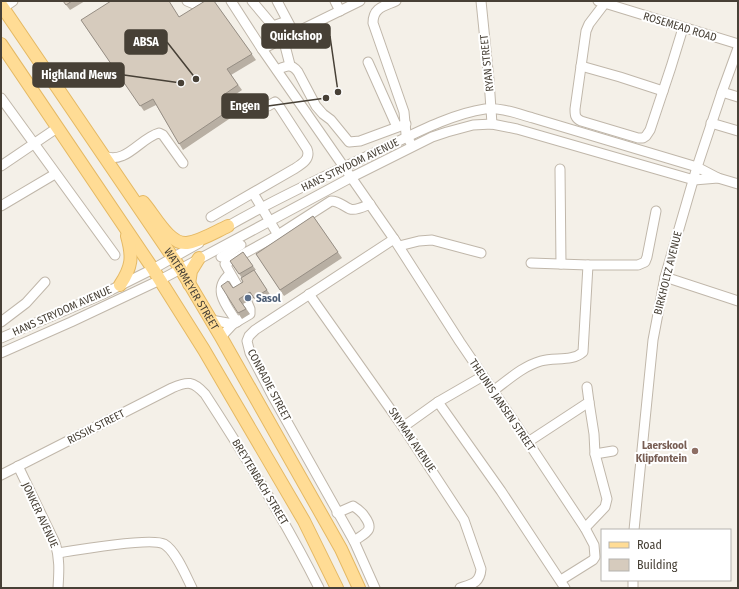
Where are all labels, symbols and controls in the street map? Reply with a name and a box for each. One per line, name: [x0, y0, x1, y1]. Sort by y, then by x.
street label: ROSEMEAD ROAD: [642, 10, 718, 44]
callout: Quickshop: [262, 24, 330, 48]
text: Quickshop: [270, 29, 323, 43]
callout: ABSA: [125, 30, 167, 54]
street label: RYAN STREET: [477, 33, 496, 92]
text: ABSA: [132, 35, 159, 49]
callout: Highland Mews: [33, 63, 124, 87]
text: Highland Mews: [41, 68, 117, 82]
callout: Engen: [222, 94, 268, 118]
text: Engen: [230, 99, 260, 113]
street label: HANS STRYDOM AVENUE: [299, 136, 401, 194]
street label: BIRKHOLTZ AVENUE: [651, 230, 685, 316]
street label: WATERMEYER STREET: [162, 245, 222, 333]
street label: HANS STRYDOM AVENUE: [10, 283, 114, 339]
place label: Sasol: [256, 292, 282, 305]
marker: Sasol: [243, 293, 253, 303]
street label: CONRADIE STREET: [245, 347, 294, 424]
street label: THEUNIS JANSEN STREET: [466, 357, 538, 454]
street label: SNYMAN AVENUE: [386, 405, 438, 475]
street label: RISSIK STREET: [65, 407, 128, 447]
street label: BREYTENBACH STREET: [229, 437, 291, 528]
place label: Laerskool Klipfontein: [636, 439, 688, 465]
marker: Laerskool Klipfontein: [690, 446, 700, 456]
street label: JONKER AVENUE: [19, 480, 61, 550]
legend: [601, 529, 731, 581]
text: Road: [637, 538, 662, 552]
text: Building: [637, 558, 678, 572]

